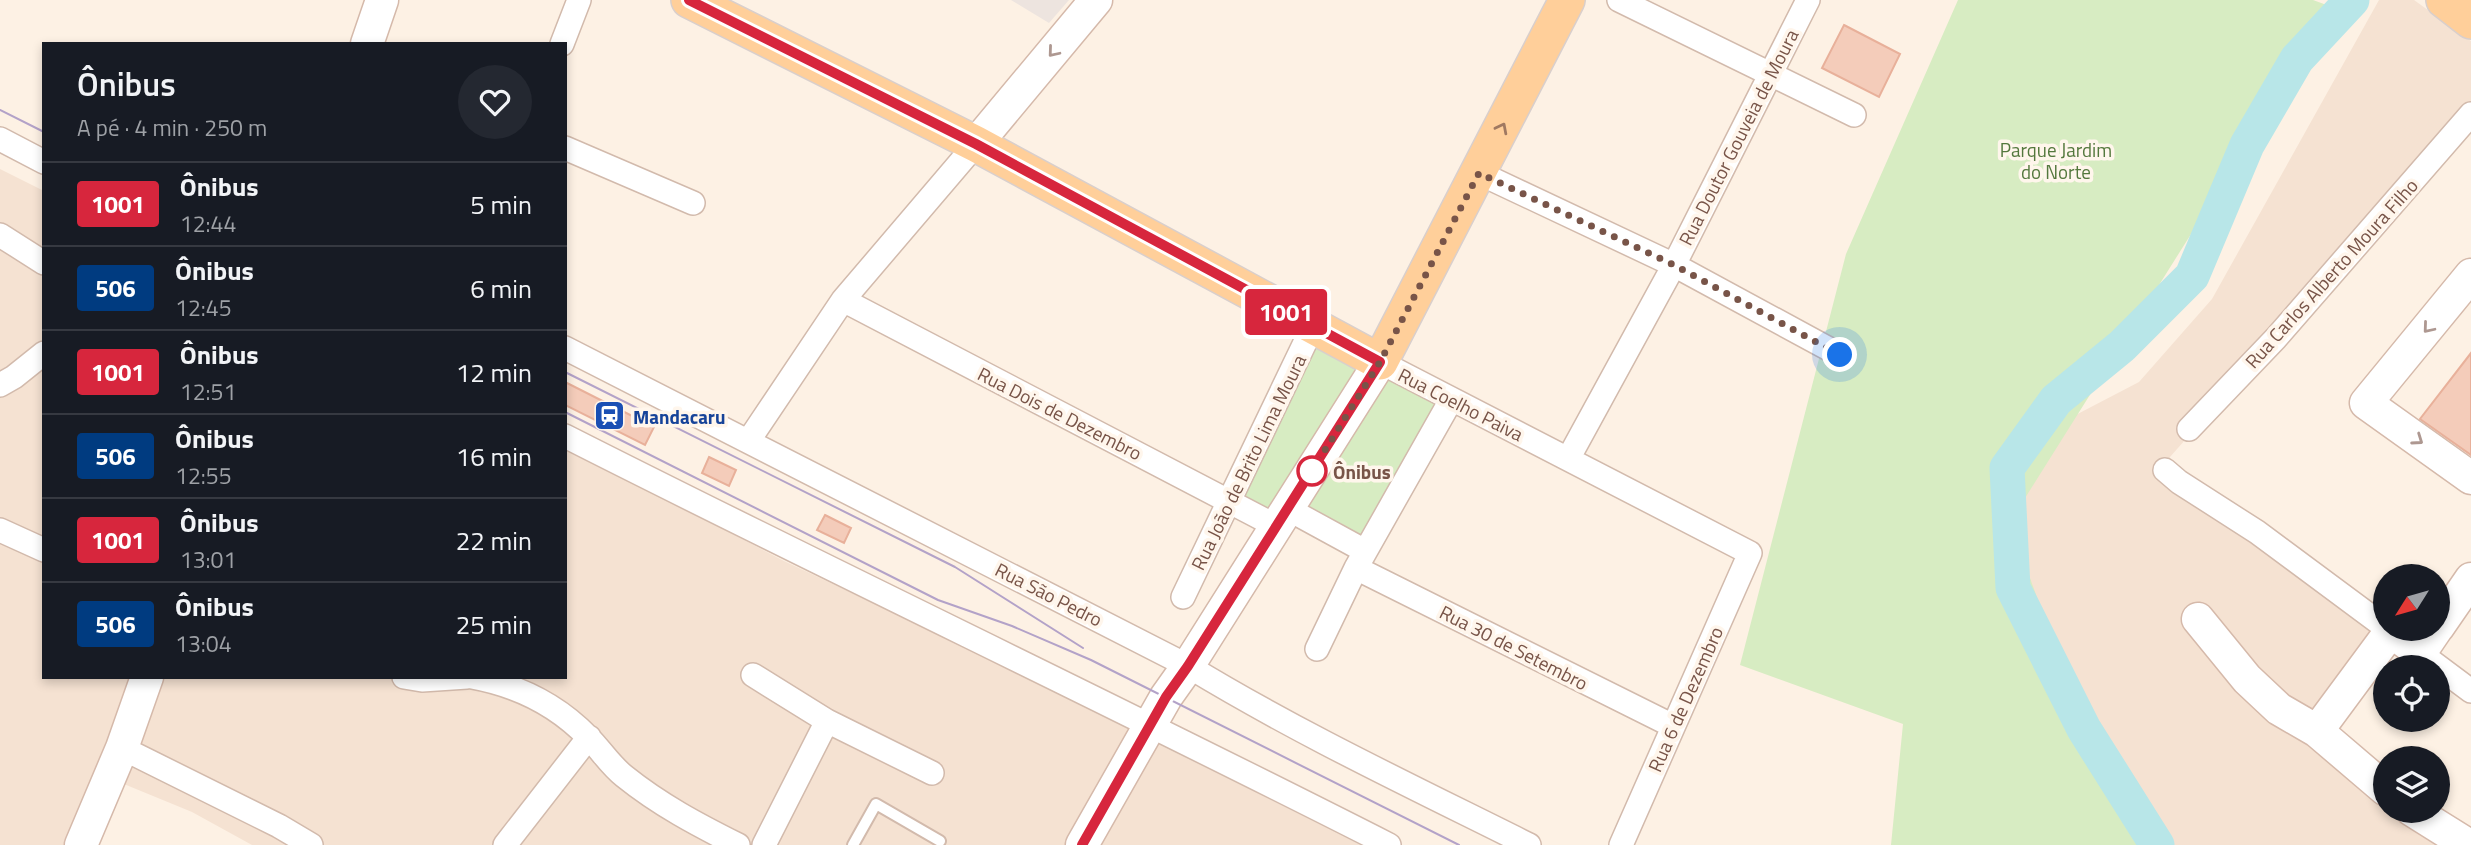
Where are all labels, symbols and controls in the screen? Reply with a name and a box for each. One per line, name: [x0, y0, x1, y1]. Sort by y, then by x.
street label: Rua Doutor Gouveia de Moura: [1671, 23, 1805, 250]
one-way arrow: [1049, 44, 1061, 57]
text: Ônibus: [77, 59, 176, 109]
button: heart: [458, 65, 532, 139]
text: A pé · 4 min · 250 m: [77, 110, 267, 145]
one-way arrow: [1493, 123, 1507, 135]
park label: Parque Jardim do Norte: [2000, 135, 2112, 186]
text: Ônibus: [180, 167, 259, 206]
street label: Rua Carlos Alberto Moura Filho: [2238, 171, 2424, 375]
text: 5 min: [470, 185, 532, 224]
text: 1001: [91, 186, 145, 222]
text: 12:44: [180, 206, 236, 241]
text: Ônibus: [175, 251, 254, 290]
text: 6 min: [470, 269, 532, 308]
text: 506: [95, 270, 136, 306]
line badge: 1001: [1237, 289, 1335, 335]
text: 12:45: [175, 290, 232, 325]
text: 1001: [1259, 294, 1313, 330]
one-way arrow: [2424, 320, 2437, 333]
text: Ônibus: [180, 335, 259, 374]
your location: [1822, 337, 1857, 372]
street label: Rua João de Brito Lima Moura: [1183, 349, 1313, 575]
text: 12 min: [456, 353, 532, 392]
text: 1001: [91, 354, 145, 390]
street label: Rua Dois de Dezembro: [973, 359, 1147, 467]
street label: Rua Coelho Paiva: [1393, 360, 1529, 448]
text: 12:51: [180, 374, 236, 409]
station icon: Mandacaru: [593, 399, 627, 433]
place label: Mandacaru: [633, 402, 725, 431]
text: Ônibus: [175, 419, 254, 458]
one-way arrow: [2410, 432, 2423, 444]
text: 16 min: [456, 437, 532, 476]
text: 506: [95, 438, 136, 474]
marker: Ônibus: [1297, 456, 1327, 486]
place label: Ônibus: [1333, 457, 1391, 486]
text: 12:55: [175, 458, 232, 493]
text: Ônibus: [180, 503, 259, 542]
text: 22 min: [456, 521, 532, 560]
text: 1001: [91, 522, 145, 558]
text: 13:01: [180, 542, 236, 577]
street label: Rua São Pedro: [990, 555, 1108, 633]
north arrow: [2373, 564, 2450, 640]
map controls: [2373, 564, 2450, 823]
text: Ônibus: [175, 587, 254, 626]
street label: Rua 30 de Setembro: [1435, 597, 1593, 697]
text: 25 min: [456, 605, 532, 644]
text: 506: [95, 606, 136, 642]
street label: Rua 6 de Dezembro: [1640, 622, 1730, 776]
text: 13:04: [175, 626, 232, 661]
button: locate: [2373, 655, 2450, 732]
button: layers: [2373, 746, 2450, 823]

